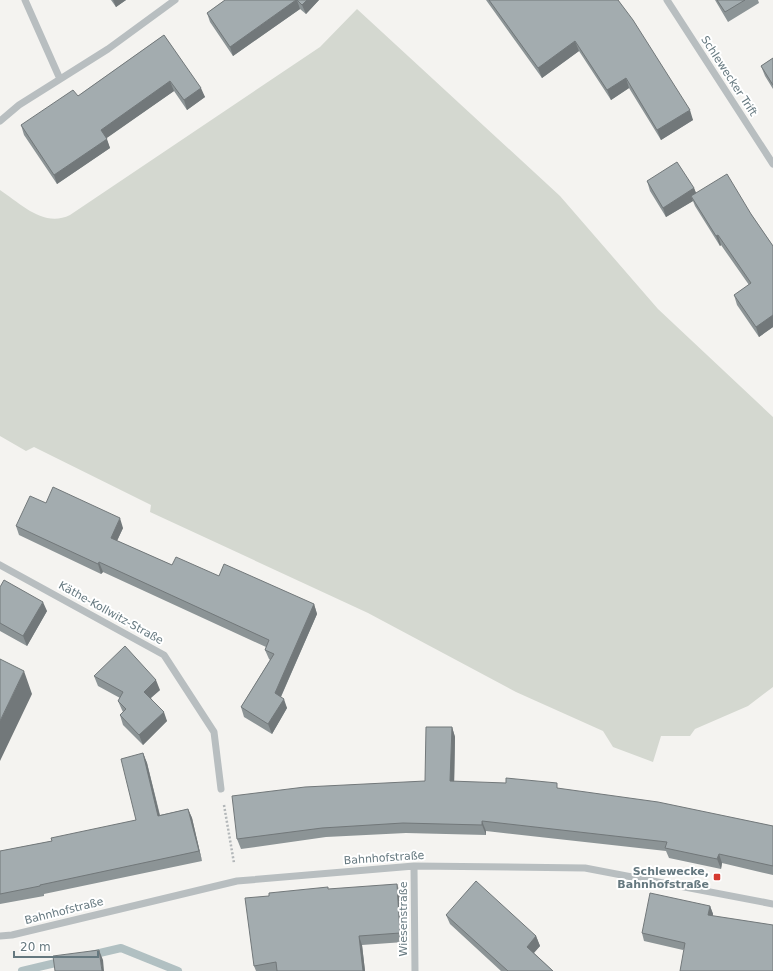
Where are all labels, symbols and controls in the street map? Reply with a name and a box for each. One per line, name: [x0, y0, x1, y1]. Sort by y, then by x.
street label: Schlewecker Trift: [698, 33, 760, 119]
street label: Käthe-Kollwitz-Straße: [56, 579, 166, 647]
street label: Bahnhofstraße: [343, 849, 425, 867]
place label: Schlewecke, Bahnhofstraße: [617, 865, 709, 891]
marker: Schlewecke, Bahnhofstraße: [712, 872, 722, 882]
street label: Wiesenstraße: [397, 881, 410, 956]
street label: Bahnhofstraße: [23, 895, 105, 927]
scale bar: [14, 933, 98, 959]
text: 20 m: [20, 940, 51, 954]

